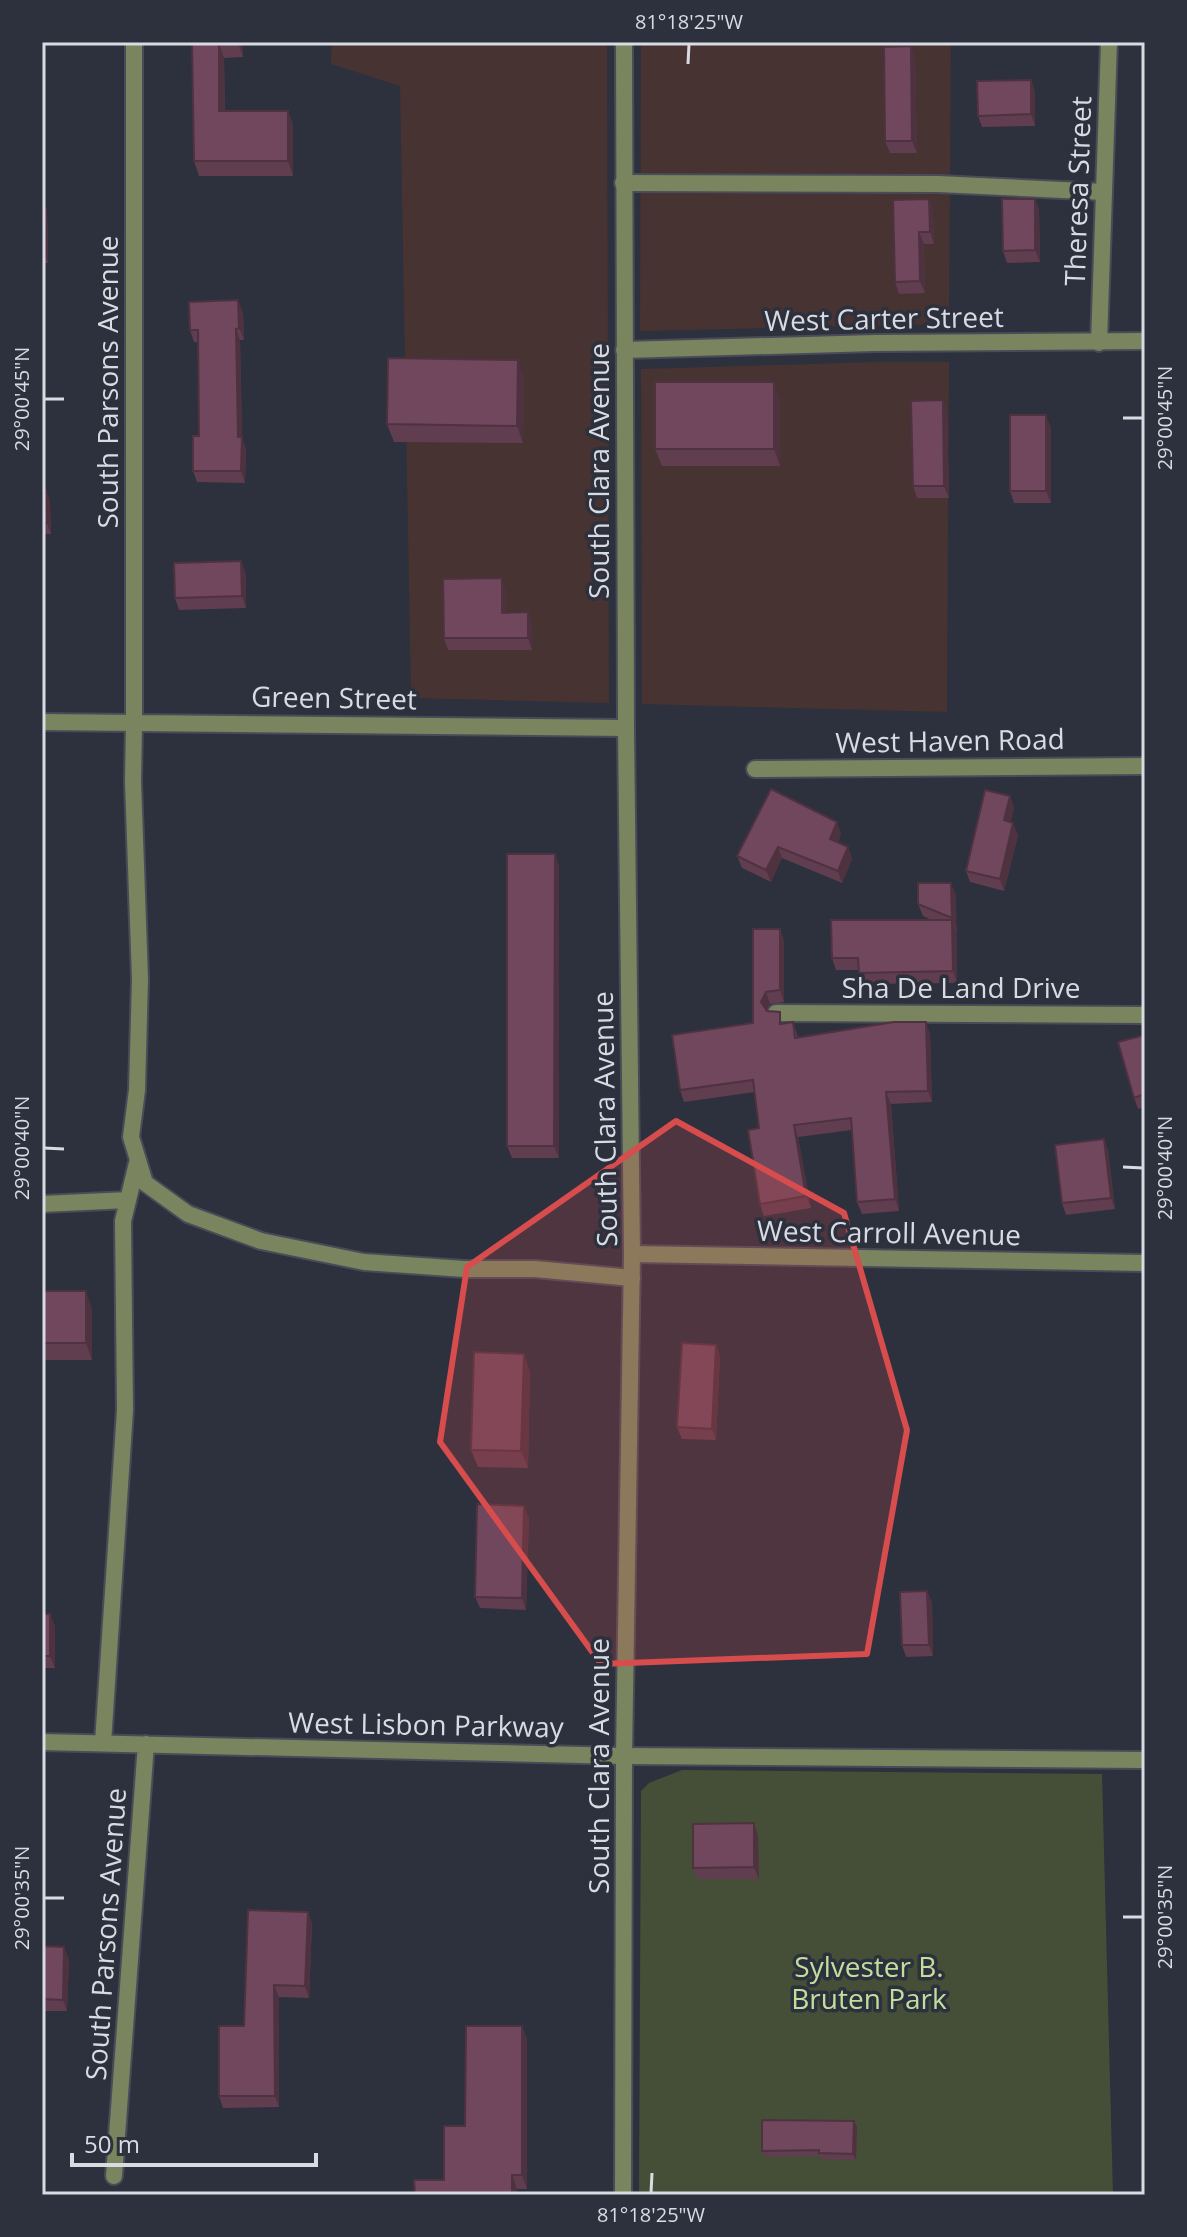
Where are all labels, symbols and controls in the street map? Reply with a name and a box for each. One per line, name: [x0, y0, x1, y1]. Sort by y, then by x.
text: 81°18'25"W: [635, 8, 744, 35]
street label: Theresa Street: [1055, 95, 1099, 287]
street label: South Parsons Avenue: [88, 235, 126, 529]
street label: West Carter Street: [764, 297, 1004, 339]
street label: South Clara Avenue: [579, 343, 617, 599]
text: 29°00'45"N: [8, 347, 35, 451]
text: 29°00'45"N: [1151, 366, 1178, 470]
street label: Green Street: [251, 677, 417, 717]
street label: West Haven Road: [835, 719, 1065, 761]
street label: Sha De Land Drive: [842, 968, 1080, 1006]
street label: South Clara Avenue: [583, 991, 625, 1247]
text: 29°00'40"N: [8, 1096, 35, 1200]
text: 29°00'40"N: [1151, 1116, 1178, 1220]
street label: West Carroll Avenue: [757, 1211, 1021, 1253]
street label: South Clara Avenue: [579, 1638, 617, 1894]
street label: West Lisbon Parkway: [288, 1703, 565, 1745]
street label: South Parsons Avenue: [76, 1786, 134, 2081]
text: 29°00'35"N: [8, 1846, 35, 1950]
text: 29°00'35"N: [1151, 1865, 1178, 1969]
park label: Sylvester B. Bruten Park: [791, 1947, 947, 2017]
scale bar: [72, 2117, 316, 2167]
text: 50 m: [84, 2127, 140, 2160]
text: 81°18'25"W: [597, 2201, 706, 2228]

